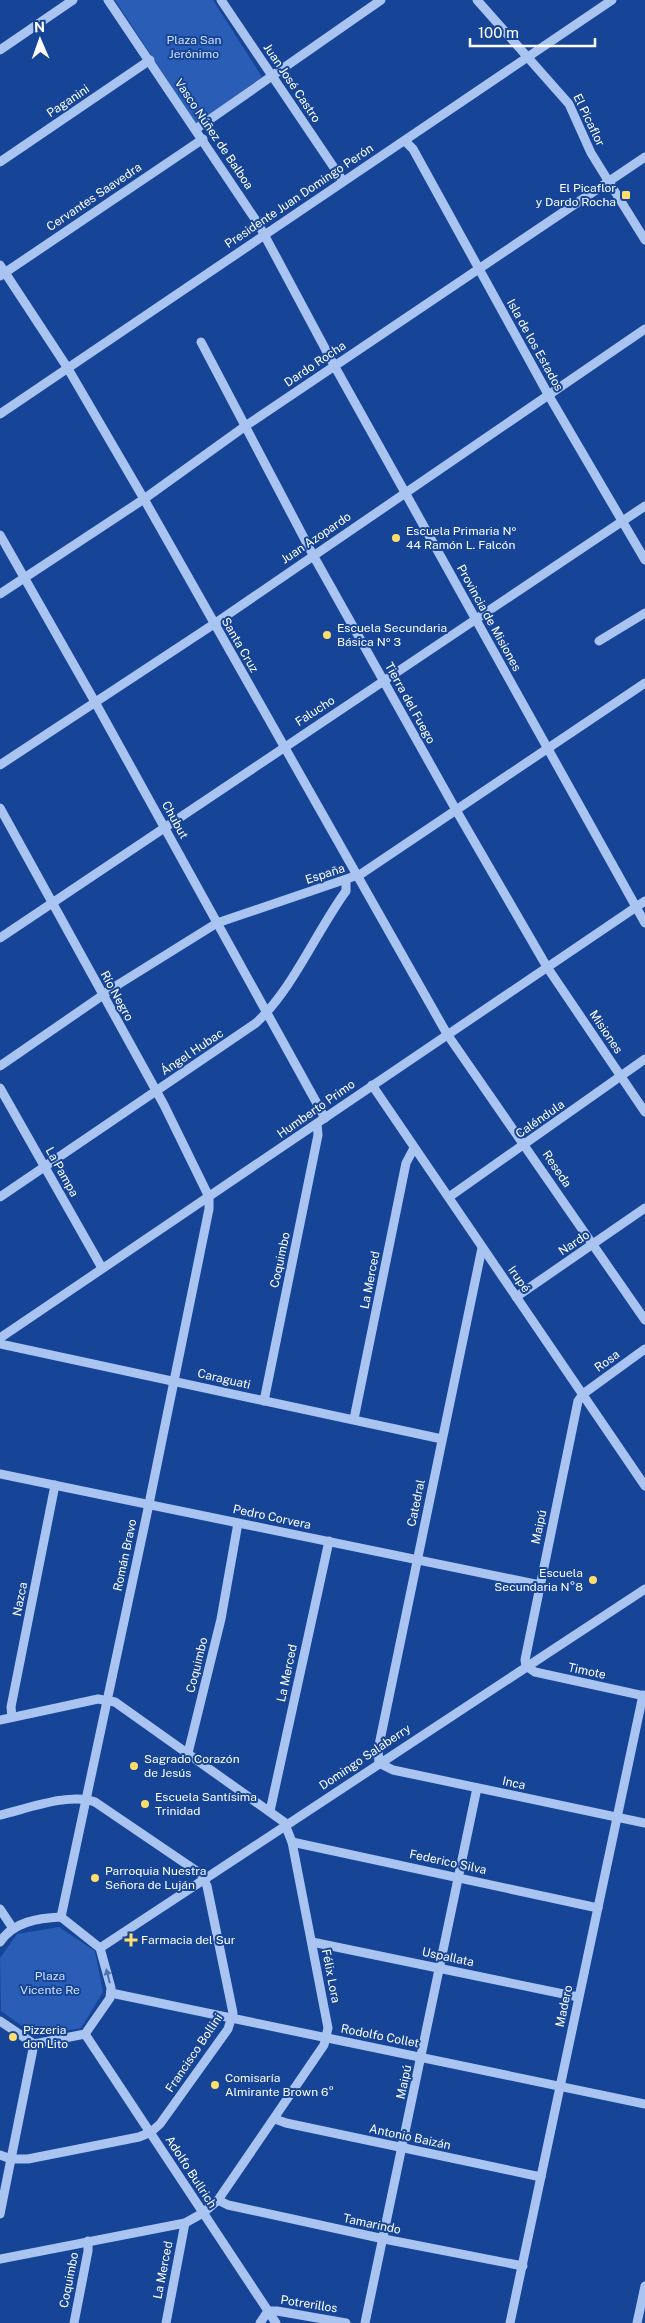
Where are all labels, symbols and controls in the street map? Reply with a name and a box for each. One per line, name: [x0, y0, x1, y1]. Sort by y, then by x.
north arrow: [15, 15, 65, 65]
scale bar: [470, 15, 595, 47]
text: N: [34, 19, 45, 35]
text: 100 m: [478, 24, 519, 41]
park label: Plaza San Jerónimo: [167, 33, 221, 61]
street label: Juan José Castro: [260, 41, 324, 125]
street label: Vasco Núñez de Balboa: [172, 76, 256, 192]
street label: Paganini: [44, 82, 92, 120]
street label: El Picaflor: [570, 91, 608, 149]
street label: Presidente Juan Domingo Perón: [222, 141, 376, 251]
street label: Cervantes Saavedra: [44, 160, 144, 234]
place label: El Picaflor y Dardo Rocha: [536, 181, 616, 209]
marker: El Picaflor y Dardo Rocha: [620, 189, 632, 201]
street label: Isla de los Estados: [504, 297, 566, 393]
street label: Dardo Rocha: [282, 338, 348, 390]
street label: Juan Azopardo: [278, 509, 354, 567]
place label: Escuela Primaria Nº 44 Ramón L. Falcón: [406, 524, 516, 552]
marker: Escuela Primaria Nº 44 Ramón L. Falcón: [390, 532, 402, 544]
street label: Provincia de Misiones: [454, 562, 524, 674]
street label: Santa Cruz: [219, 615, 261, 675]
place label: Escuela Secundaria Básica Nº 3: [337, 621, 447, 649]
marker: Escuela Secundaria Básica Nº 3: [321, 629, 333, 641]
street label: Tierra del Fuego: [382, 660, 438, 746]
street label: Falucho: [293, 693, 338, 729]
street label: Chubut: [159, 799, 191, 842]
street label: España: [304, 861, 346, 887]
street label: Río Negro: [98, 968, 137, 1024]
street label: Misiones: [586, 1008, 626, 1056]
street label: Ángel Hubac: [158, 1026, 226, 1078]
street label: Humberto Primo: [274, 1077, 358, 1141]
street label: Caléndula: [513, 1097, 567, 1141]
street label: La Pampa: [43, 1145, 81, 1199]
street label: Reseda: [540, 1148, 574, 1190]
street label: Nardo: [556, 1228, 592, 1258]
street label: Coquimbo: [267, 1231, 293, 1289]
street label: La Merced: [358, 1250, 382, 1310]
street label: Irupé: [505, 1263, 533, 1295]
street label: Rosa: [592, 1347, 622, 1375]
street label: Caraguati: [196, 1366, 252, 1392]
street label: Catedral: [404, 1478, 428, 1528]
street label: Pedro Corvera: [232, 1502, 312, 1532]
street label: Maipú: [529, 1509, 549, 1545]
street label: Román Bravo: [111, 1518, 140, 1592]
place label: Escuela Secundaria N°8: [494, 1566, 583, 1594]
marker: Escuela Secundaria N°8: [587, 1574, 599, 1586]
street label: Nazca: [10, 1581, 30, 1617]
street label: Coquimbo: [183, 1636, 211, 1694]
street label: La Merced: [274, 1643, 300, 1703]
street label: Timote: [567, 1660, 607, 1682]
street label: Domingo Salaberry: [317, 1721, 414, 1793]
place label: Sagrado Corazón de Jesús: [144, 1752, 240, 1780]
marker: Sagrado Corazón de Jesús: [128, 1760, 140, 1772]
street label: Inca: [501, 1774, 527, 1792]
place label: Escuela Santísima Trinidad: [155, 1790, 257, 1818]
marker: Escuela Santísima Trinidad: [139, 1798, 151, 1810]
street label: Federico Silva: [408, 1847, 488, 1877]
place label: Parroquia Nuestra Señora de Luján: [105, 1864, 206, 1892]
marker: Parroquia Nuestra Señora de Luján: [89, 1872, 101, 1884]
place label: Farmacia del Sur: [141, 1933, 236, 1947]
marker: Farmacia del Sur: [125, 1934, 137, 1946]
street label: Uspallata: [421, 1945, 475, 1969]
street label: Félix Lora: [319, 1948, 343, 2004]
park label: Plaza Vicente Re: [20, 1969, 80, 1997]
one-way arrow: [104, 1969, 112, 1984]
street label: Madero: [553, 1984, 575, 2028]
street label: Francisco Bollini: [163, 2011, 225, 2095]
street label: Rodolfo Collet: [340, 2022, 421, 2051]
place label: Pizzeria don Lito: [23, 2023, 68, 2051]
marker: Pizzeria don Lito: [7, 2031, 19, 2043]
street label: Maipú: [394, 2064, 414, 2100]
place label: Comisaría Almirante Brown 6°: [225, 2071, 334, 2099]
marker: Comisaría Almirante Brown 6°: [209, 2079, 221, 2091]
street label: Antonio Baizán: [368, 2122, 452, 2152]
street label: Adolfo Bullrich: [162, 2133, 220, 2211]
street label: Tamarindo: [342, 2211, 402, 2237]
street label: La Merced: [151, 2240, 175, 2300]
street label: Coquimbo: [57, 2251, 81, 2309]
street label: Potrerillos: [280, 2293, 338, 2315]

